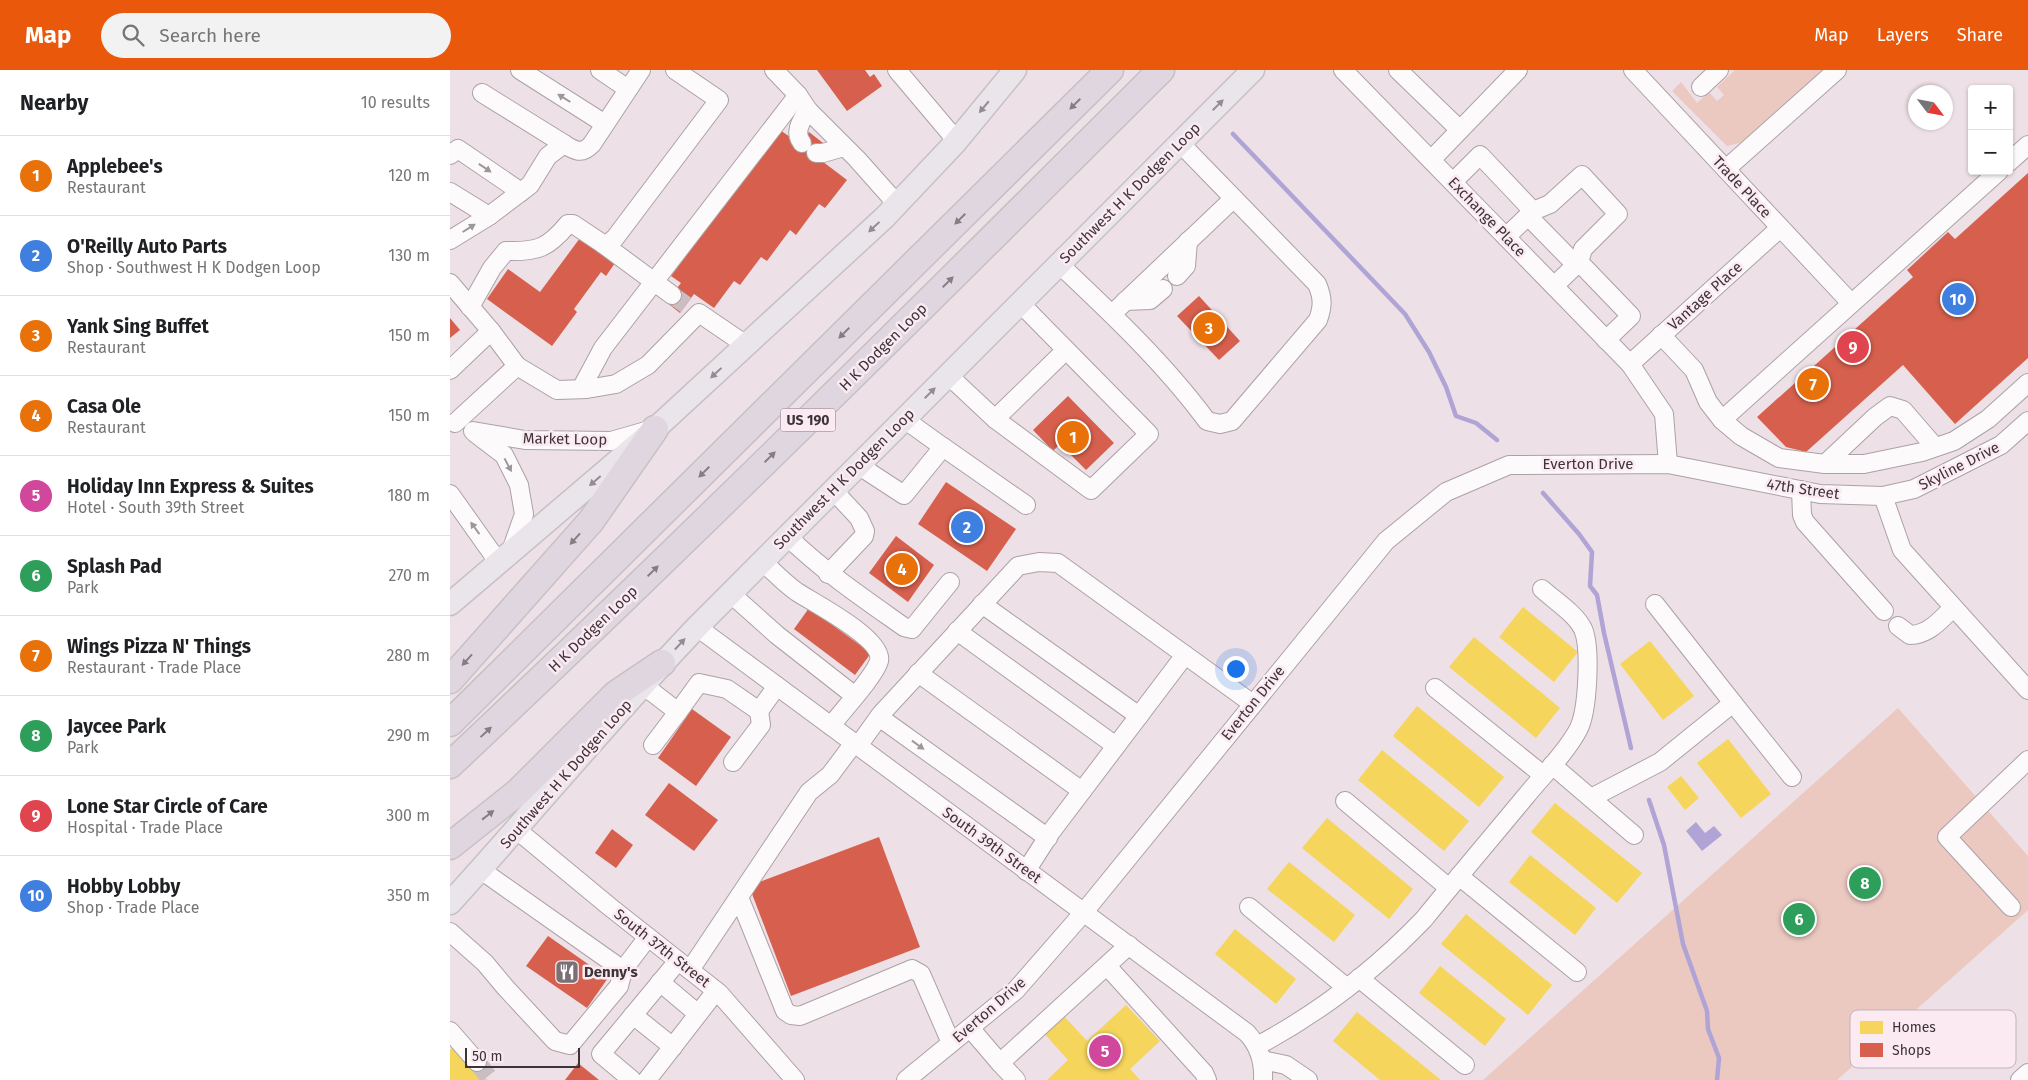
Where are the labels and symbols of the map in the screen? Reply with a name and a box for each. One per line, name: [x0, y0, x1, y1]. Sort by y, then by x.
north arrow: [1908, 85, 1953, 130]
one-way arrow: [558, 93, 571, 103]
one-way arrow: [1070, 98, 1082, 110]
one-way arrow: [1212, 99, 1224, 111]
one-way arrow: [978, 101, 989, 114]
street label: Southwest H K Dodgen Loop: [1056, 119, 1204, 267]
street label: Trade Place: [1709, 152, 1775, 222]
one-way arrow: [478, 163, 492, 173]
street label: Exchange Place: [1444, 173, 1530, 261]
one-way arrow: [954, 212, 966, 224]
one-way arrow: [869, 221, 881, 233]
one-way arrow: [463, 224, 476, 233]
street label: Vantage Place: [1664, 258, 1746, 334]
one-way arrow: [942, 276, 954, 288]
pin: 10: [1942, 280, 1974, 318]
street label: H K Dodgen Loop: [835, 299, 931, 395]
pin: 3: [1193, 309, 1225, 347]
one-way arrow: [839, 327, 851, 339]
pin: 9: [1837, 328, 1869, 366]
pin: 7: [1797, 365, 1829, 403]
one-way arrow: [710, 367, 722, 379]
one-way arrow: [924, 387, 936, 399]
street label: Southwest H K Dodgen Loop: [770, 405, 918, 553]
road number: US 190: [780, 408, 836, 432]
pin: 1: [1057, 418, 1089, 456]
street label: Market Loop: [523, 429, 607, 449]
street label: Skyline Drive: [1916, 438, 2002, 494]
one-way arrow: [764, 451, 776, 463]
street label: Everton Drive: [1543, 455, 1633, 473]
one-way arrow: [504, 457, 512, 472]
one-way arrow: [698, 465, 710, 477]
one-way arrow: [589, 475, 601, 487]
street label: 47th Street: [1766, 475, 1841, 503]
pin: 2: [951, 508, 983, 546]
one-way arrow: [470, 522, 480, 535]
one-way arrow: [569, 532, 581, 544]
pin: 4: [886, 550, 918, 588]
one-way arrow: [647, 565, 659, 577]
street label: H K Dodgen Loop: [545, 582, 641, 676]
one-way arrow: [674, 639, 686, 651]
one-way arrow: [461, 654, 473, 666]
your location: [1223, 656, 1249, 682]
street label: Everton Drive: [1217, 662, 1289, 744]
street label: Southwest H K Dodgen Loop: [496, 696, 636, 852]
one-way arrow: [479, 726, 491, 738]
one-way arrow: [911, 740, 925, 750]
street label: South 39th Street: [939, 803, 1045, 887]
one-way arrow: [481, 810, 494, 821]
pin: 8: [1849, 864, 1881, 902]
pin: 6: [1783, 900, 1815, 938]
street label: South 37th Street: [610, 905, 714, 991]
restaurant icon: Denny's: [554, 959, 580, 985]
place label: Denny's: [584, 963, 638, 981]
street label: Everton Drive: [949, 973, 1029, 1047]
legend: [1850, 1010, 2016, 1068]
text: Homes: [1892, 1019, 1936, 1036]
pin: 5: [1089, 1032, 1121, 1070]
text: Shops: [1892, 1042, 1931, 1059]
scale bar: [465, 1045, 580, 1068]

